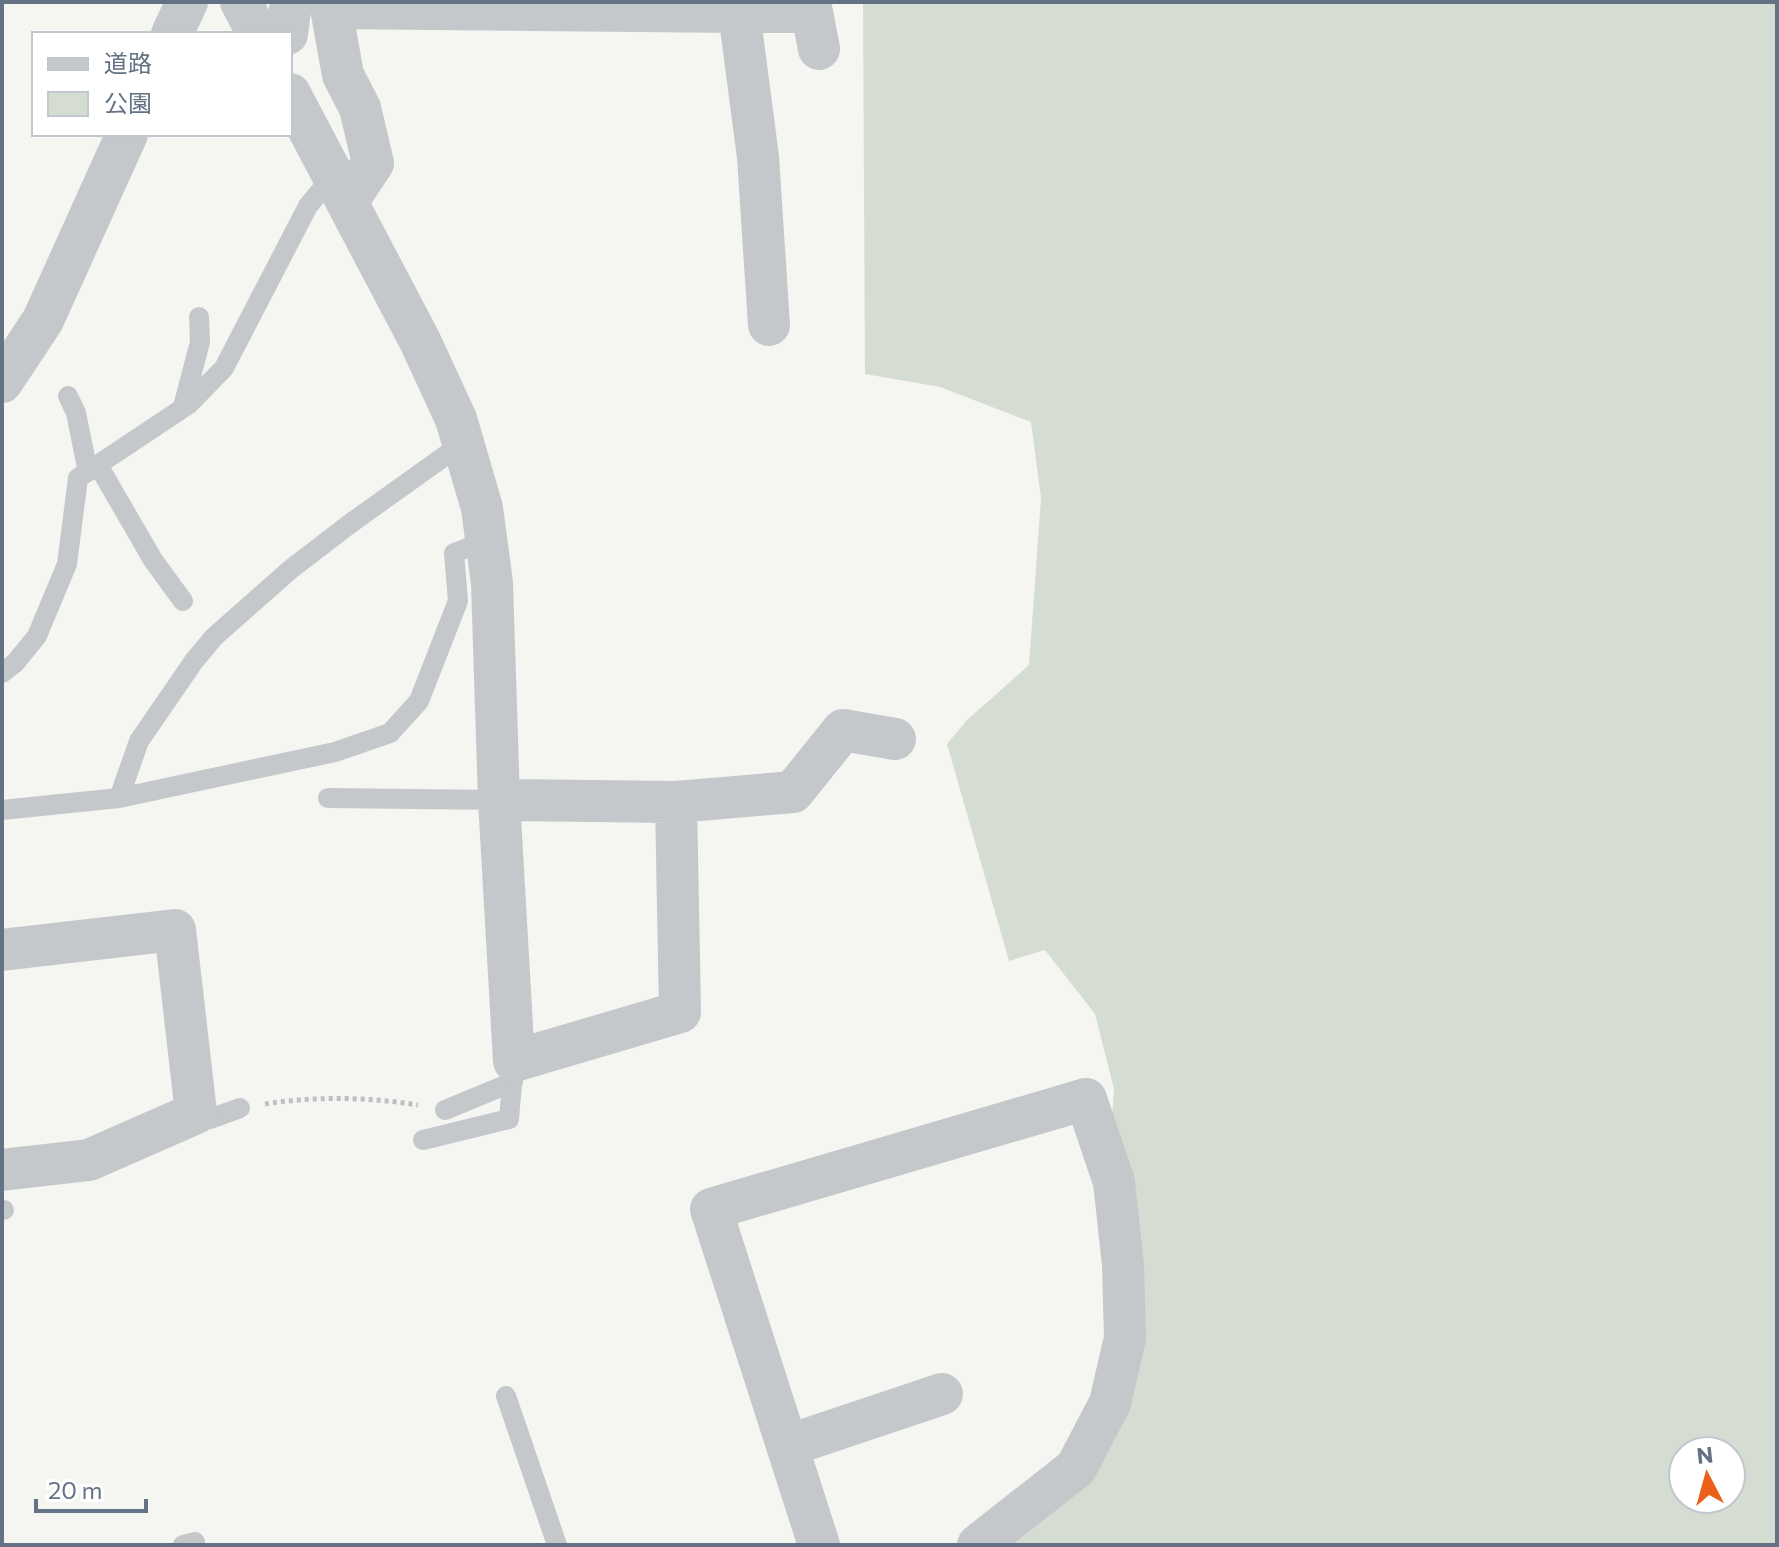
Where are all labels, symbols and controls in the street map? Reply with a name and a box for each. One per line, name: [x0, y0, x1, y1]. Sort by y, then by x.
legend: [32, 32, 292, 136]
text: 道路: [104, 48, 152, 77]
text: 公園: [104, 88, 152, 117]
north arrow: [1667, 1435, 1747, 1515]
text: N: [1695, 1440, 1714, 1469]
scale bar: [36, 1463, 146, 1513]
text: 20 m: [48, 1475, 102, 1504]

